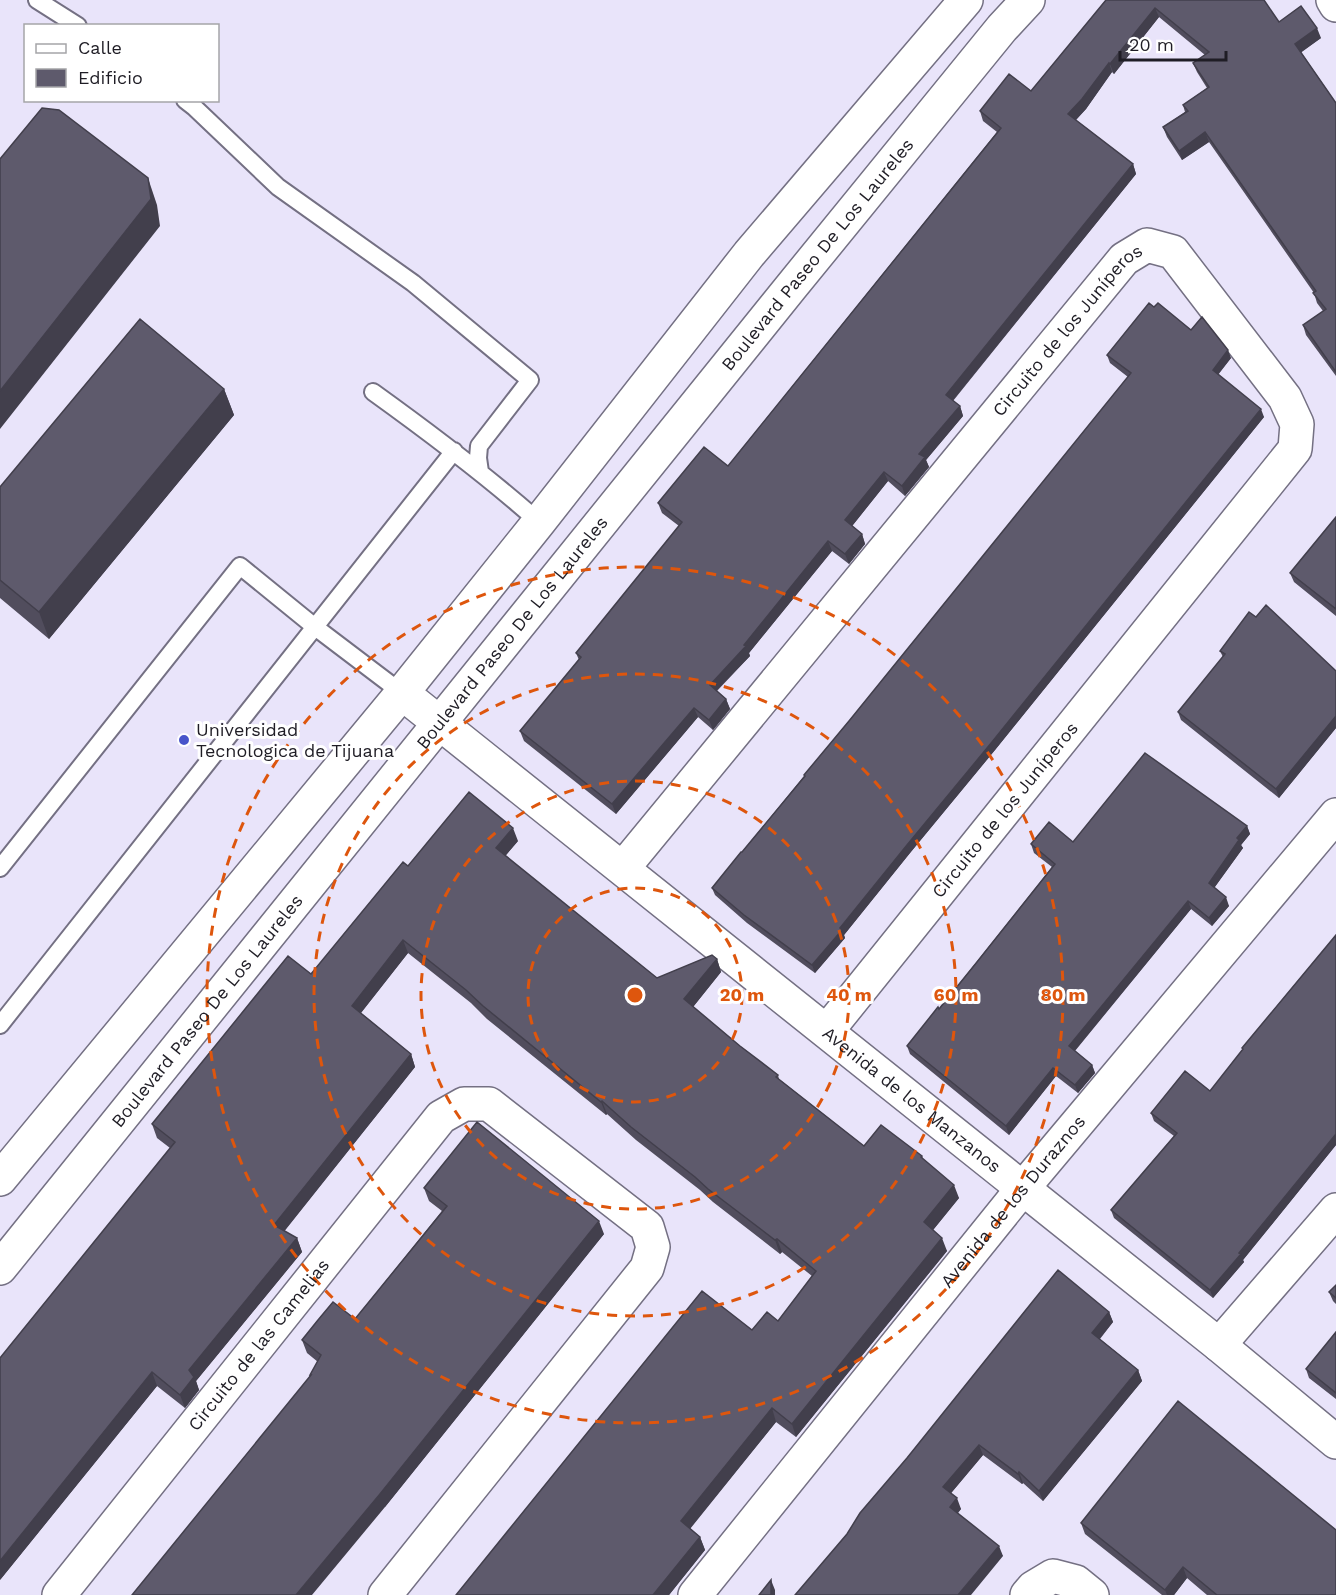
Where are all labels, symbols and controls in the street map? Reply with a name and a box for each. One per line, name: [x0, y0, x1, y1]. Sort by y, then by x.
legend: [24, 24, 219, 102]
scale bar: [1120, 24, 1226, 62]
text: 20 m: [1129, 34, 1174, 55]
text: Calle: [78, 37, 122, 58]
text: Edificio: [78, 67, 143, 88]
street label: Boulevard Paseo De Los Laureles: [717, 134, 918, 375]
street label: Circuito de los Juníperos: [988, 239, 1146, 420]
street label: Boulevard Paseo De Los Laureles: [412, 512, 612, 753]
street label: Circuito de los Juníperos: [927, 718, 1082, 902]
place label: Universidad Tecnologica de Tijuana: [196, 719, 394, 761]
marker: Universidad Tecnologica de Tijuana: [177, 733, 191, 747]
street label: Boulevard Paseo De Los Laureles: [107, 890, 307, 1131]
text: 20 m: [720, 984, 764, 1005]
text: 40 m: [826, 984, 872, 1005]
text: 60 m: [934, 984, 978, 1005]
text: 80 m: [1041, 984, 1085, 1005]
centre of rings: [625, 985, 645, 1005]
street label: Avenida de los Manzanos: [819, 1022, 1005, 1177]
street label: Avenida de los Duraznos: [936, 1111, 1090, 1292]
street label: Circuito de las Camelias: [183, 1255, 333, 1435]

